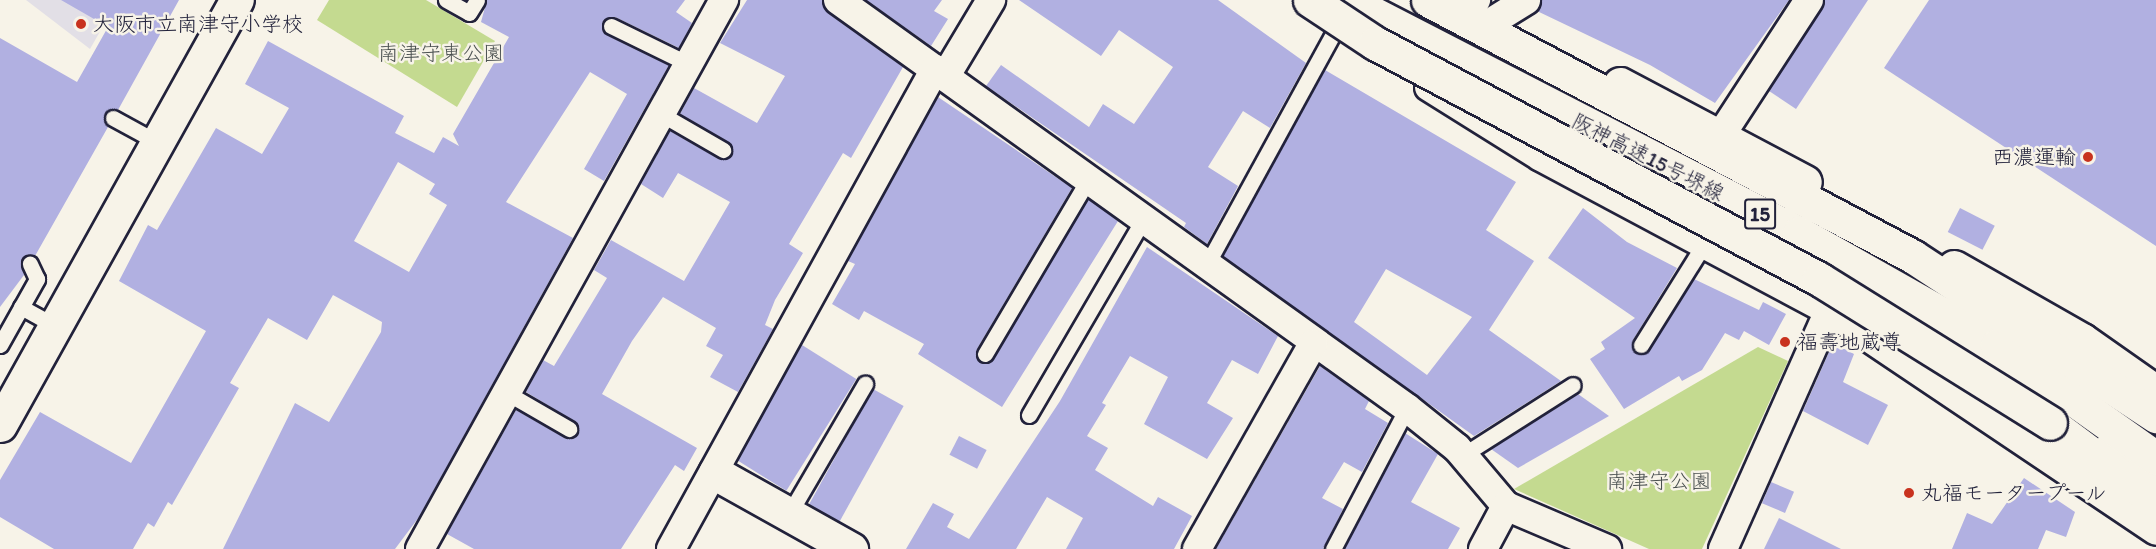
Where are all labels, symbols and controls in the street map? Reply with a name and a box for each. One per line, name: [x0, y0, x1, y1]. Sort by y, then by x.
place label: 大阪市立南津守小学校: [93, 11, 303, 37]
marker: 大阪市立南津守小学校: [74, 17, 88, 31]
park label: 南津守東公園: [378, 40, 504, 66]
street label: 阪神高速15号堺線: [1568, 108, 1728, 206]
place label: 西濃運輸: [1992, 144, 2076, 170]
marker: 西濃運輸: [2081, 150, 2095, 164]
road number: 15: [1744, 197, 1776, 231]
place label: 福壽地蔵尊: [1797, 329, 1902, 355]
marker: 福壽地蔵尊: [1778, 335, 1792, 349]
park label: 南津守公園: [1607, 468, 1711, 494]
place label: 丸福モータープール: [1921, 480, 2109, 506]
marker: 丸福モータープール: [1902, 486, 1916, 500]

